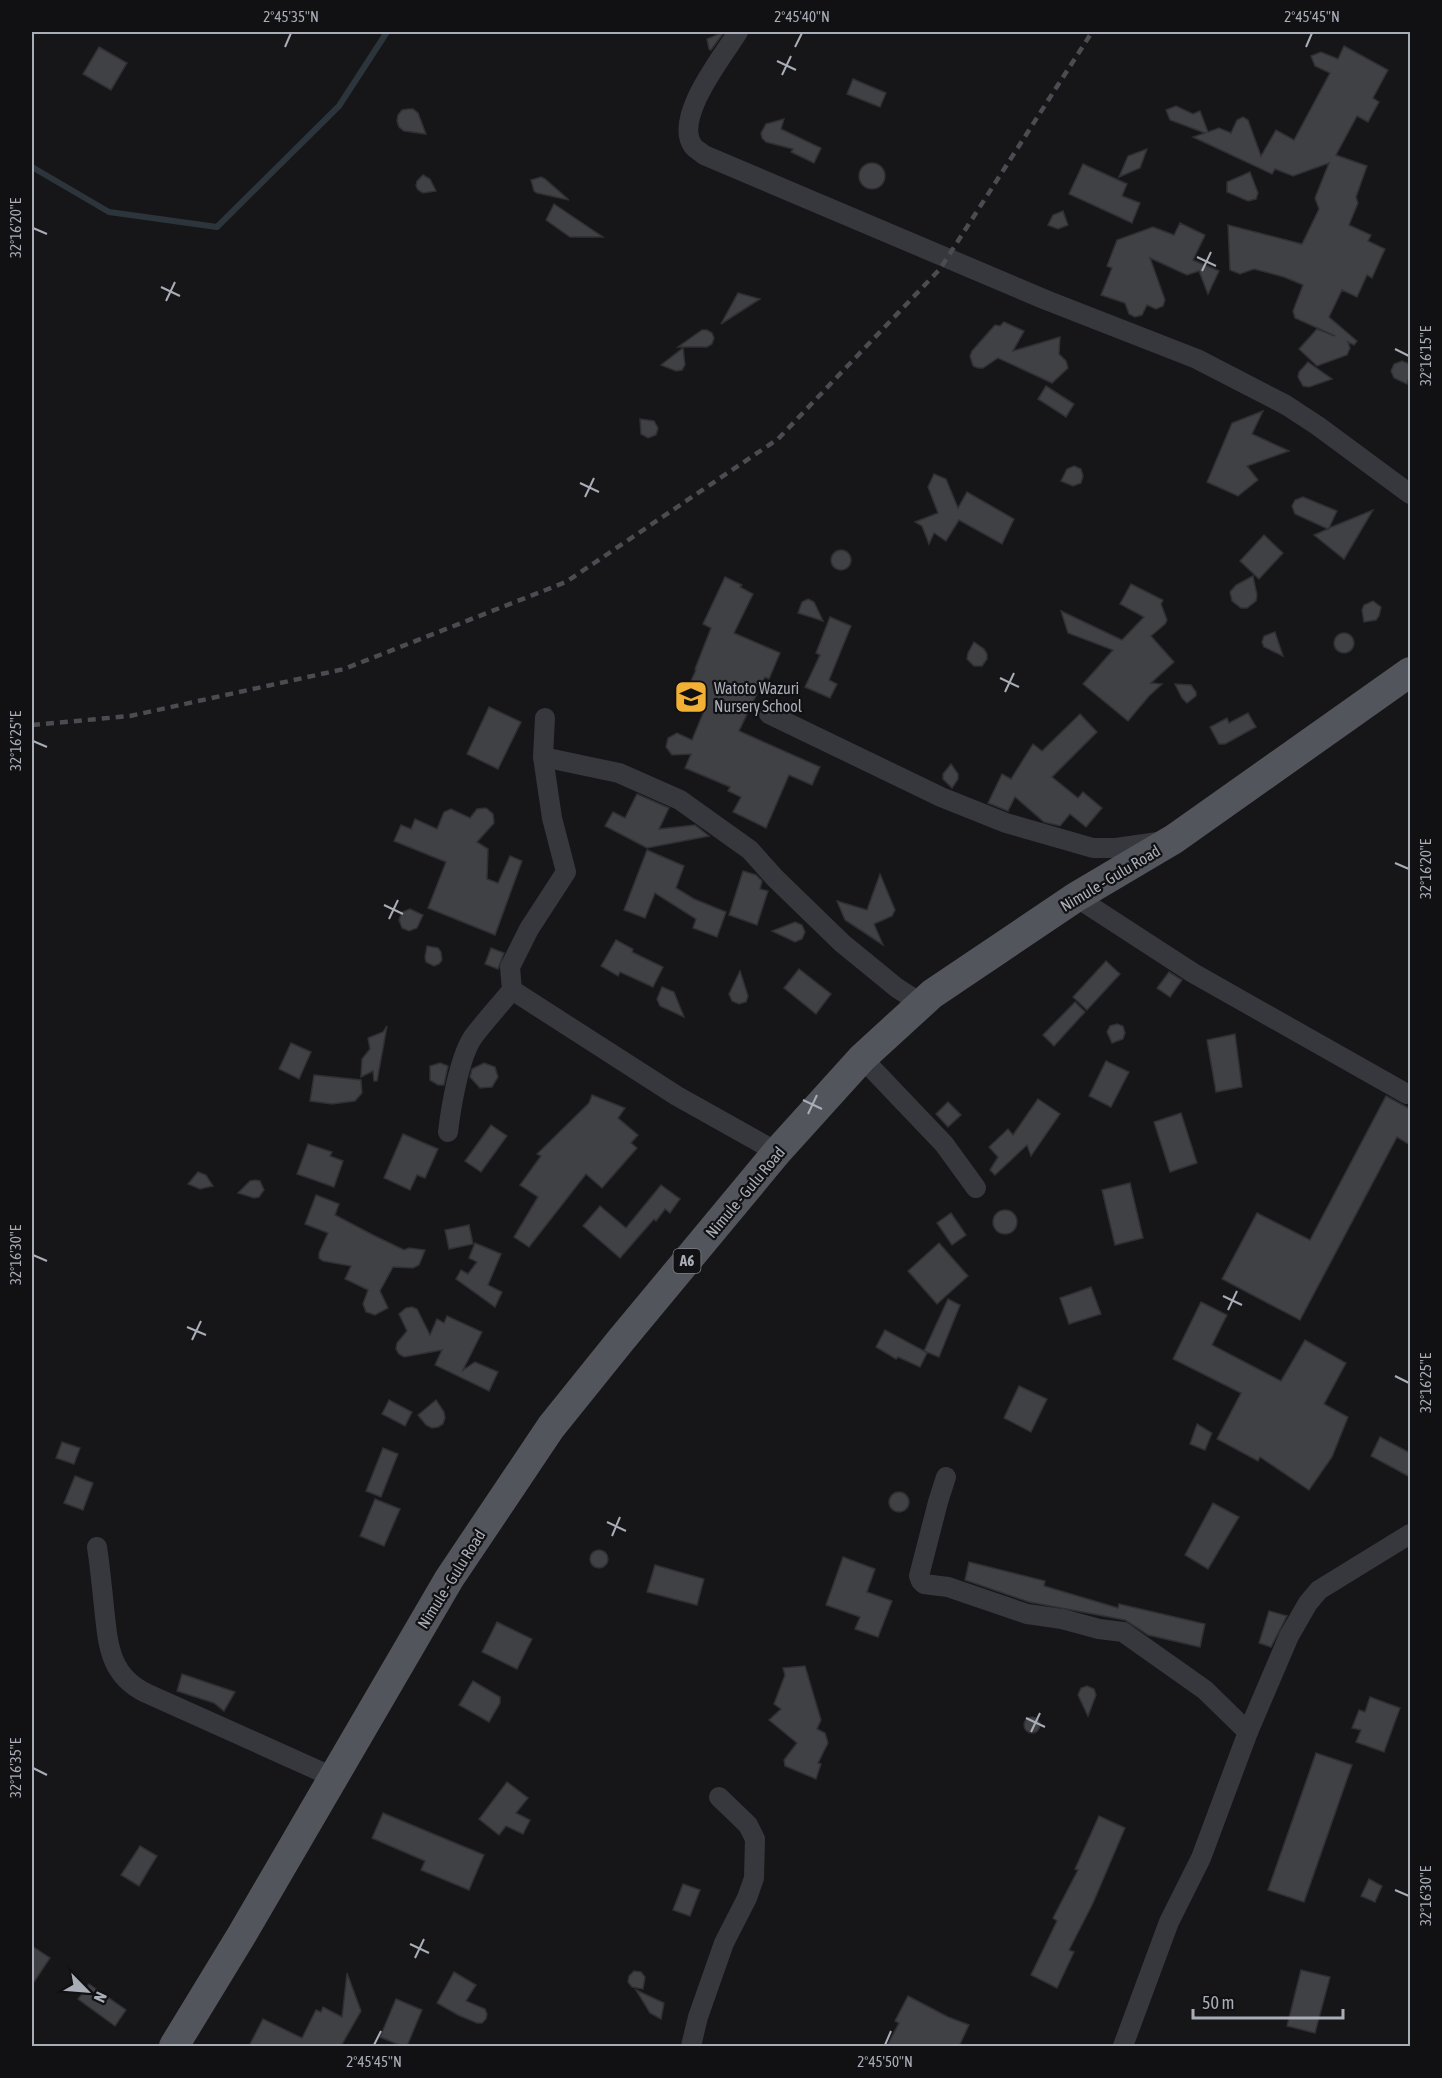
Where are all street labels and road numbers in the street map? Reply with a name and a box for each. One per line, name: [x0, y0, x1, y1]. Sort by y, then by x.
street label: Nimule - Gulu Road: [1057, 841, 1163, 915]
street label: Nimule - Gulu Road: [702, 1143, 788, 1241]
road number: A6: [674, 1249, 700, 1273]
street label: Nimule - Gulu Road: [413, 1526, 489, 1632]

